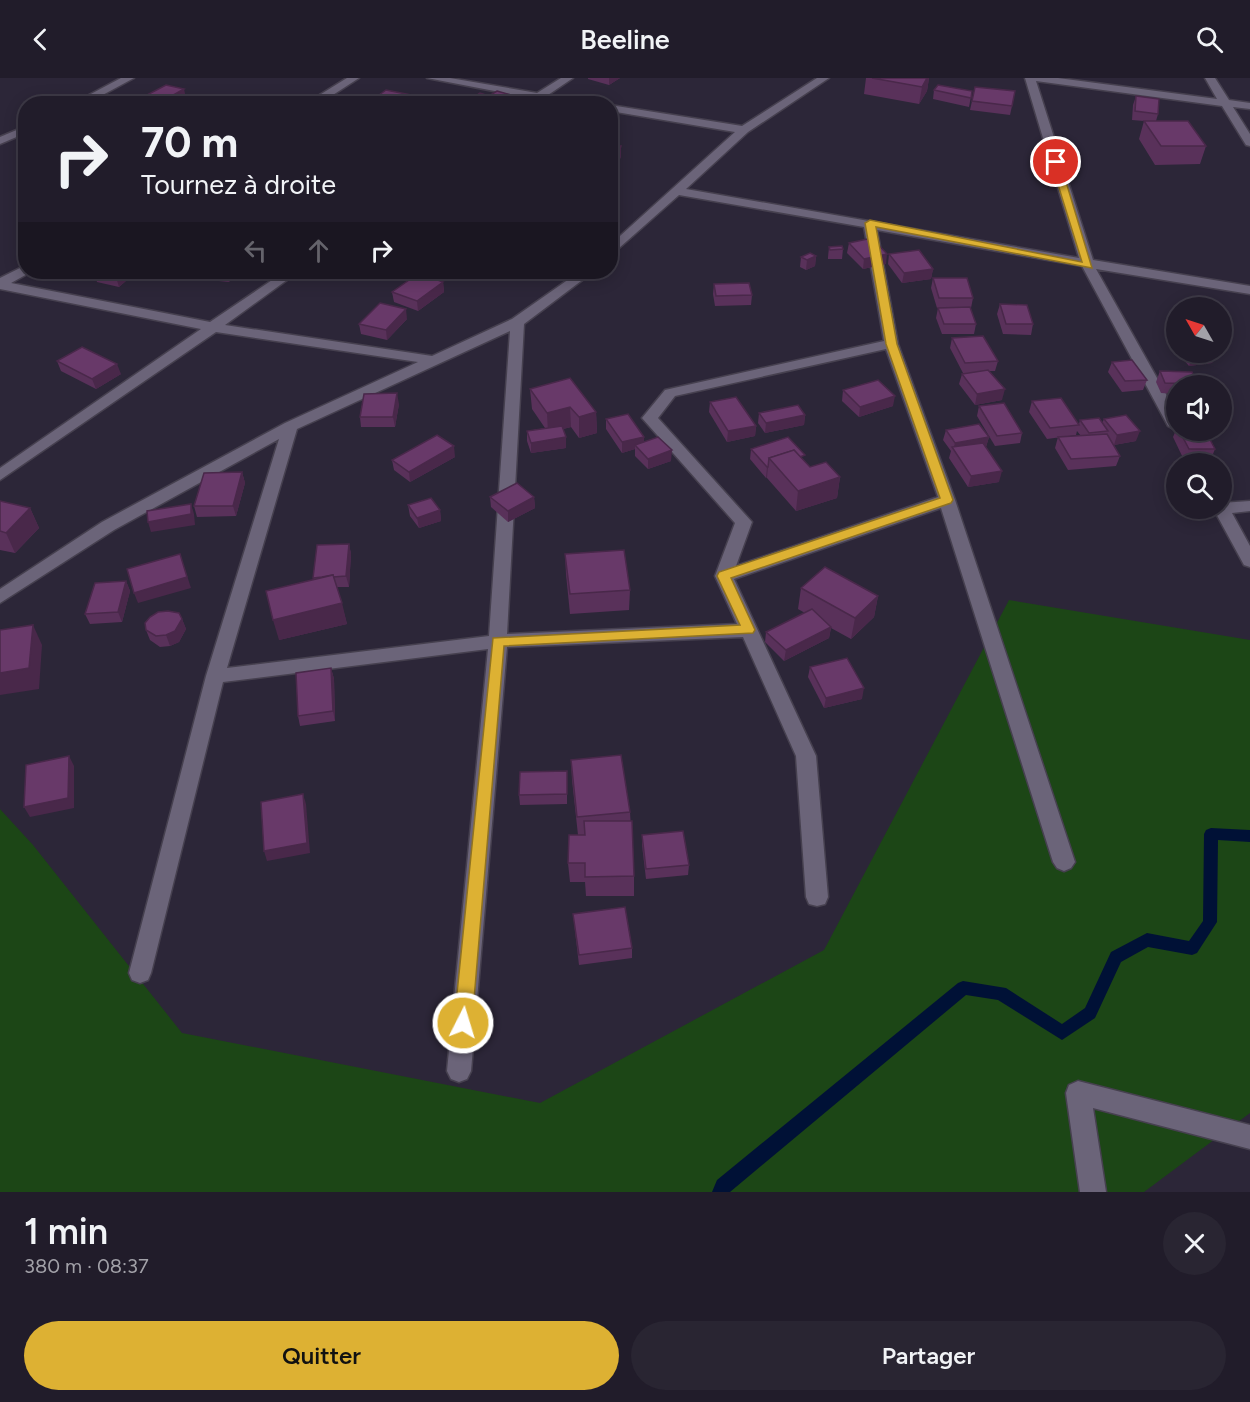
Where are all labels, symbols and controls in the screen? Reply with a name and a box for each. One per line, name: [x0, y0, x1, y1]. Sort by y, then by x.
icon: back: [24, 23, 57, 56]
text: Beeline: [580, 23, 670, 56]
icon: search: [1193, 23, 1226, 56]
text: 70 m: [141, 117, 238, 168]
icon: right: [42, 120, 120, 198]
pin: [1030, 136, 1081, 187]
icon: arrive: [1039, 145, 1072, 178]
text: Tournez à droite: [141, 168, 336, 201]
icon: left: [239, 234, 272, 267]
icon: ahead: [302, 234, 335, 267]
icon: right: [365, 234, 398, 267]
north arrow: [1166, 297, 1232, 363]
map controls: [1166, 297, 1232, 519]
button: sound: [1166, 375, 1232, 441]
button: search: [1166, 453, 1232, 519]
position arrow: [431, 991, 495, 1055]
text: 1 min: [24, 1210, 108, 1253]
button: close: [1163, 1212, 1226, 1275]
text: 380 m · 08:37: [24, 1254, 149, 1278]
button: Quitter: [24, 1321, 619, 1390]
button: Partager: [631, 1321, 1226, 1390]

